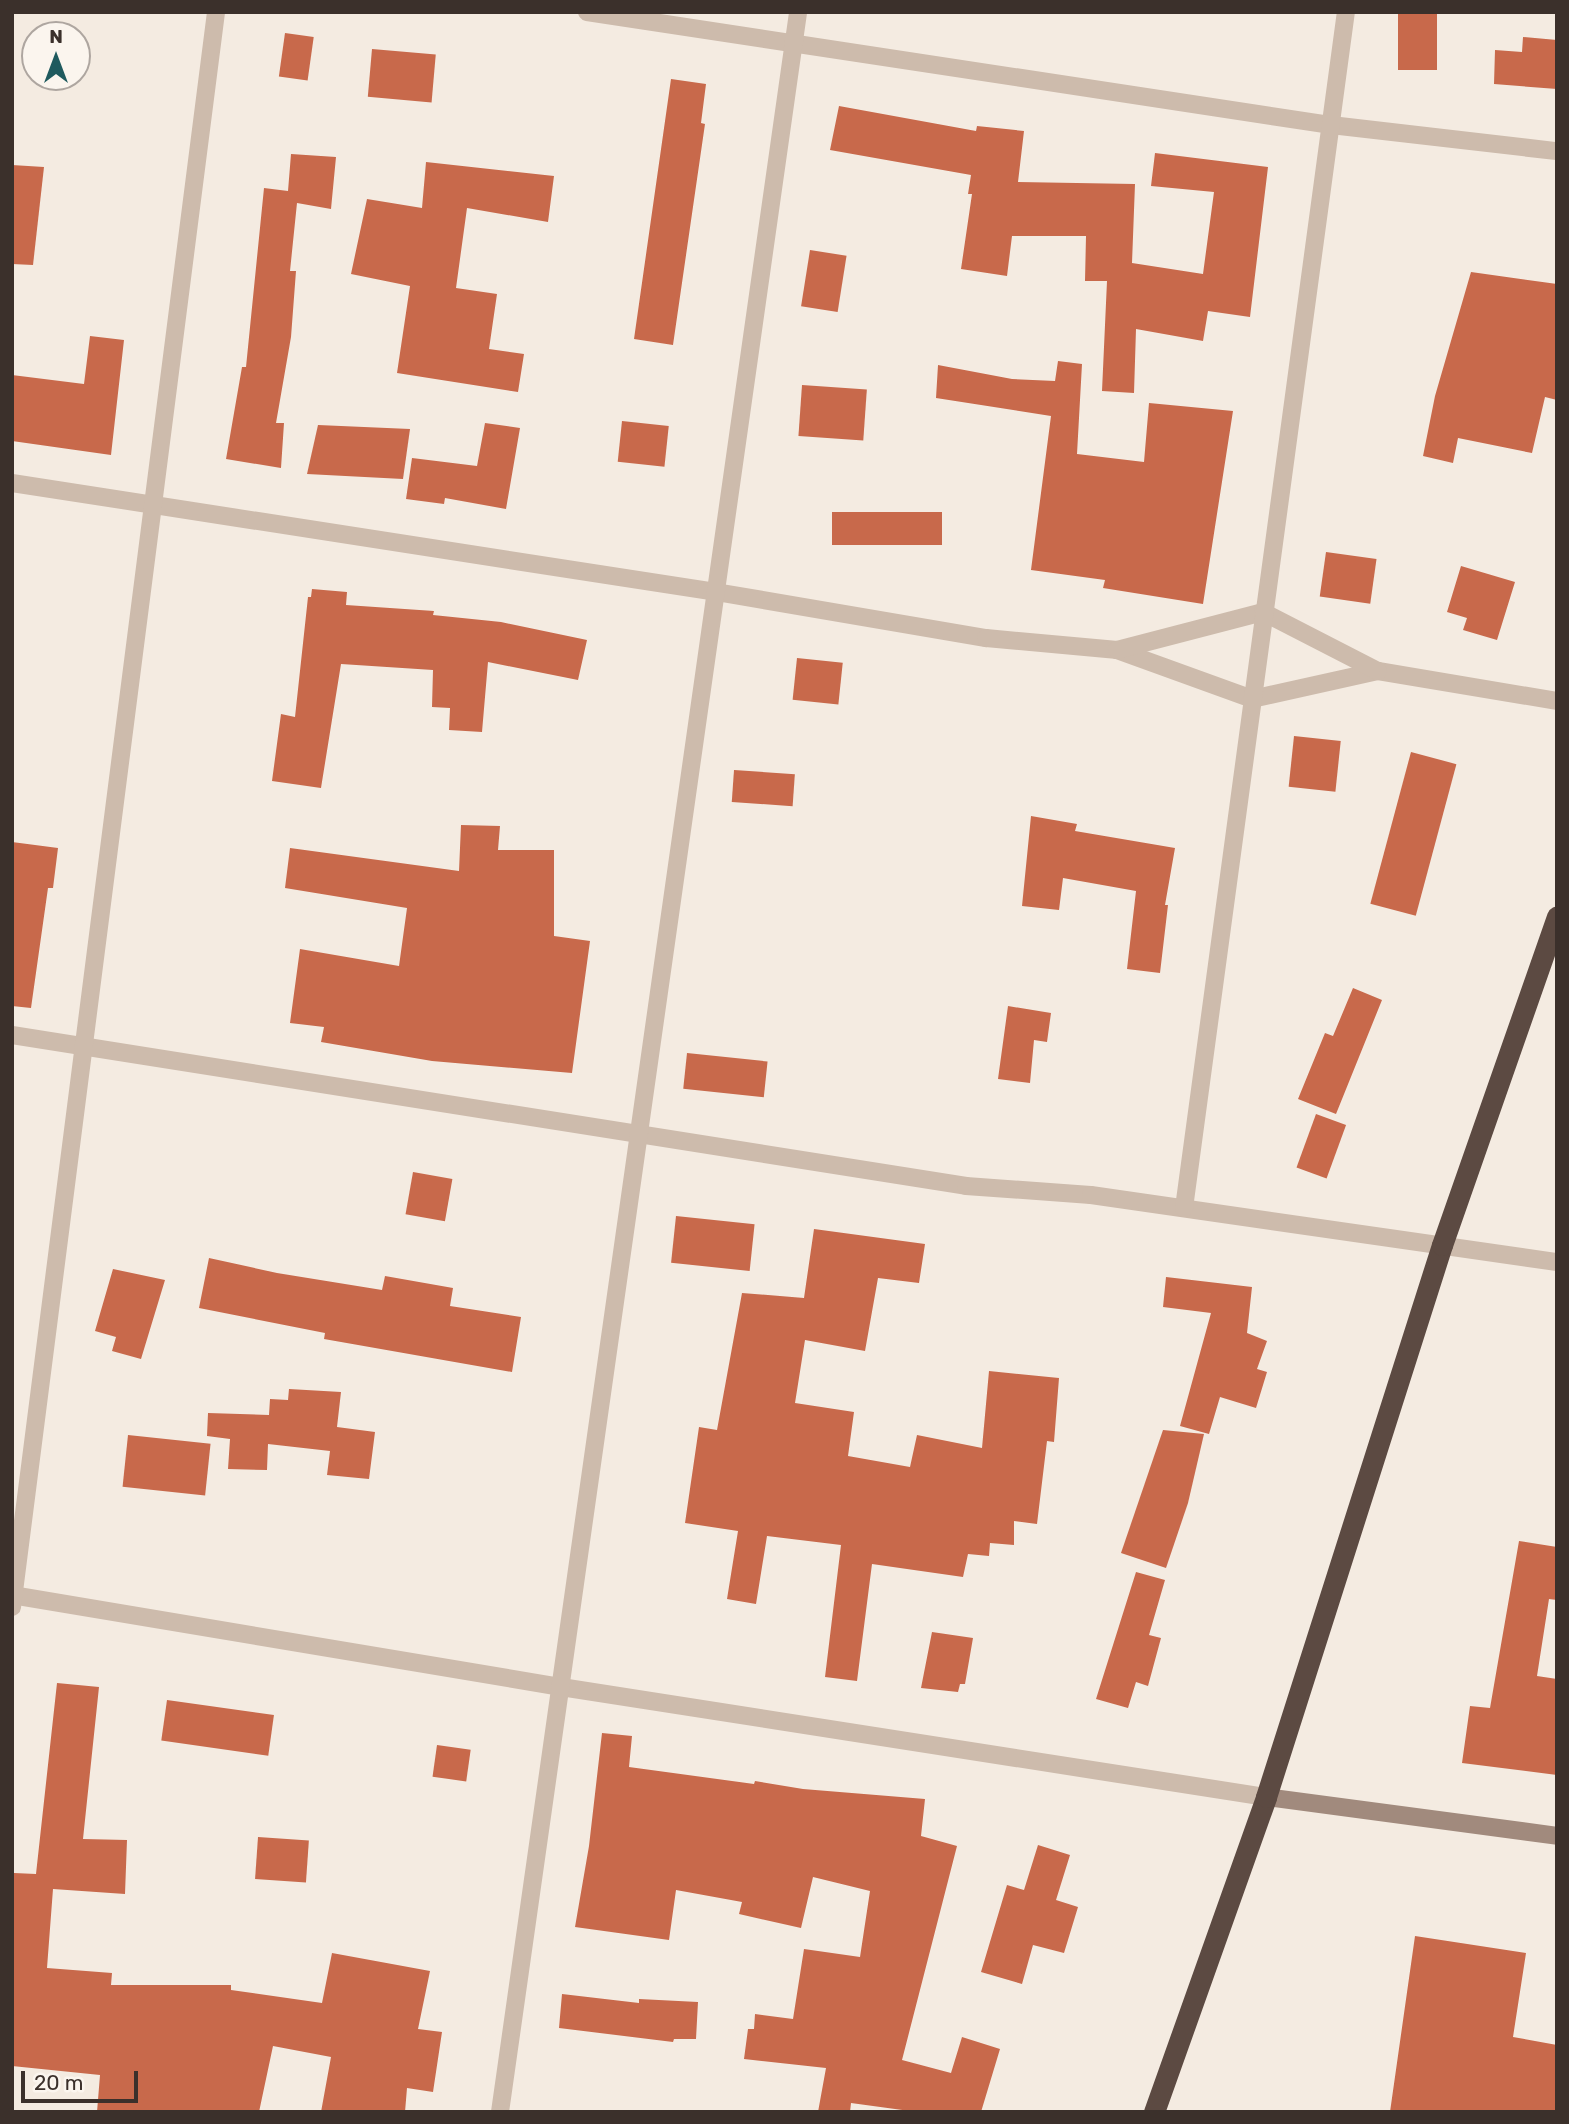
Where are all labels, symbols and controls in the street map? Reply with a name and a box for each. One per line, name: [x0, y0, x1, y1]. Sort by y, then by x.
north arrow: [21, 21, 91, 91]
text: N: [49, 25, 63, 48]
scale bar: [24, 2058, 142, 2102]
text: 20 m: [34, 2070, 83, 2095]

